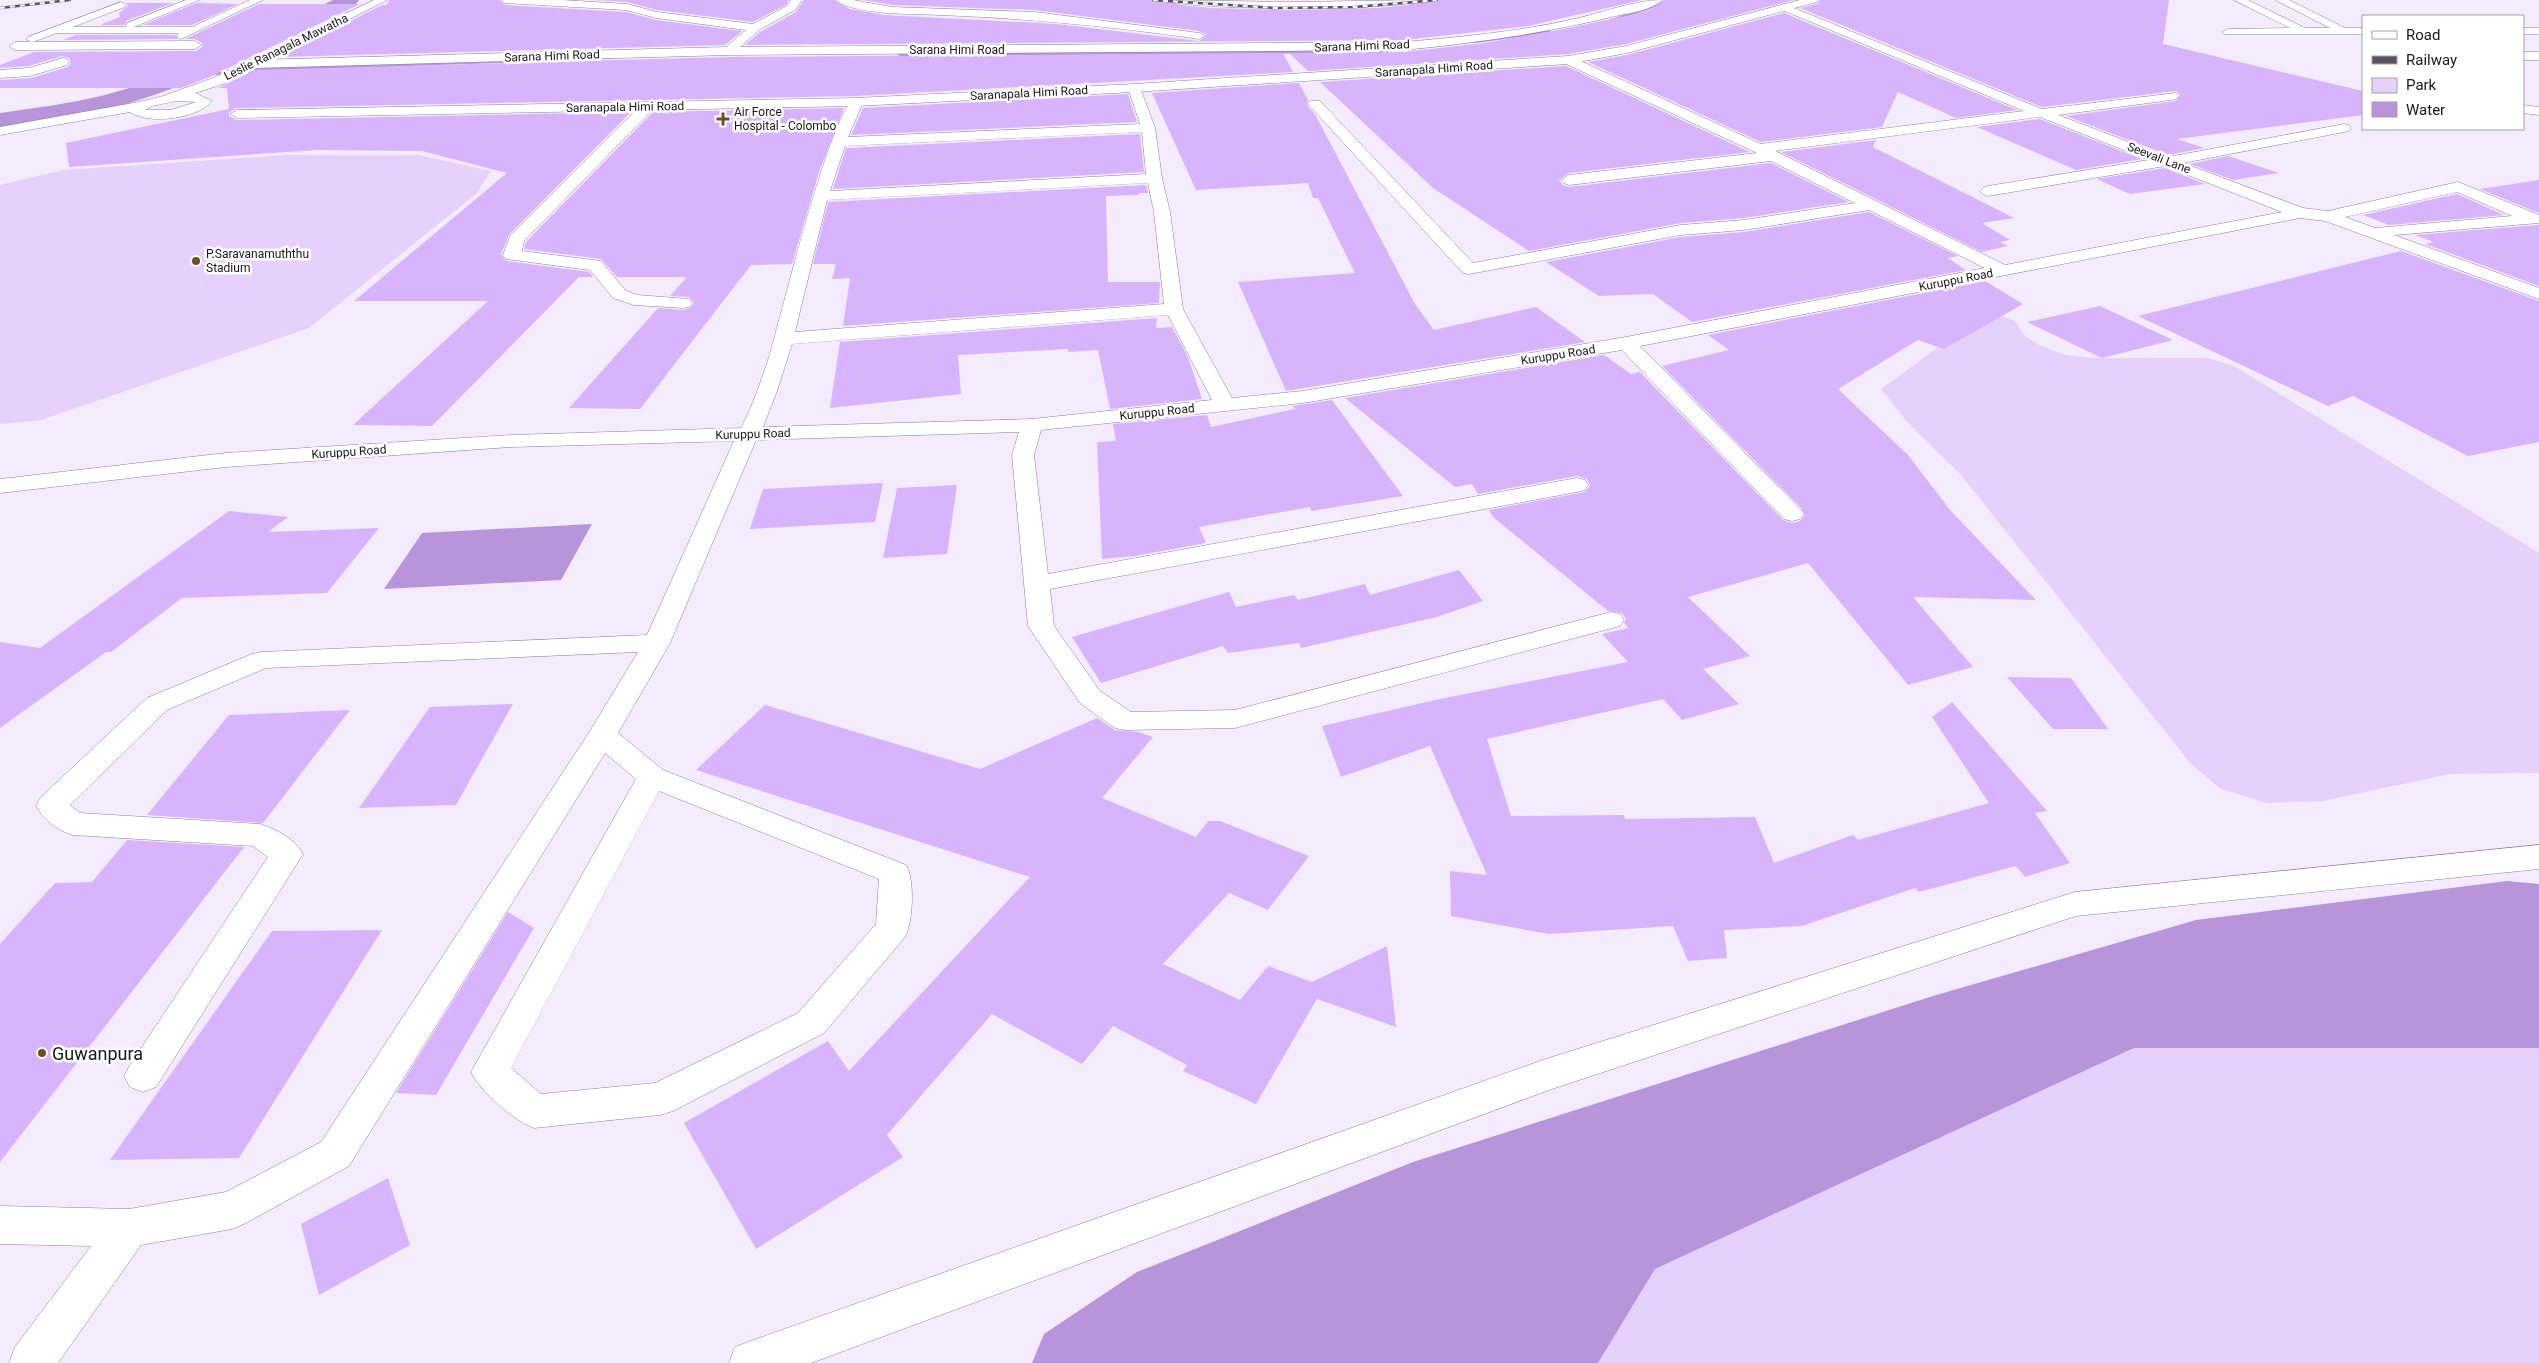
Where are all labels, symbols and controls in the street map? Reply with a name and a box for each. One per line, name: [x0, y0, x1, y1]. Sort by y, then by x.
street label: Leslie Ranagala Mawatha: [222, 11, 350, 83]
legend: [2362, 15, 2524, 130]
text: Road: [2406, 26, 2440, 44]
street label: Sarana Himi Road: [1314, 37, 1410, 55]
street label: Sarana Himi Road: [909, 43, 1005, 57]
street label: Sarana Himi Road: [504, 47, 600, 65]
text: Railway: [2406, 51, 2457, 69]
street label: Saranapala Himi Road: [1375, 58, 1493, 80]
text: Park: [2406, 76, 2437, 94]
street label: Saranapala Himi Road: [970, 83, 1088, 103]
street label: Saranapala Himi Road: [566, 99, 684, 115]
text: Water: [2406, 101, 2445, 119]
place label: Air Force Hospital - Colombo: [734, 105, 837, 133]
marker: Air Force Hospital - Colombo: [716, 112, 730, 126]
street label: Seevali Lane: [2125, 139, 2193, 177]
place label: P.Saravanamuththu Stadium: [206, 247, 309, 275]
marker: P.Saravanamuththu Stadium: [190, 255, 202, 267]
street label: Kuruppu Road: [1918, 266, 1994, 294]
street label: Kuruppu Road: [1520, 342, 1596, 368]
street label: Kuruppu Road: [1119, 401, 1195, 423]
street label: Kuruppu Road: [715, 426, 791, 442]
street label: Kuruppu Road: [311, 442, 387, 462]
place label: Guwanpura: [52, 1043, 143, 1064]
marker: Guwanpura: [36, 1047, 48, 1059]

